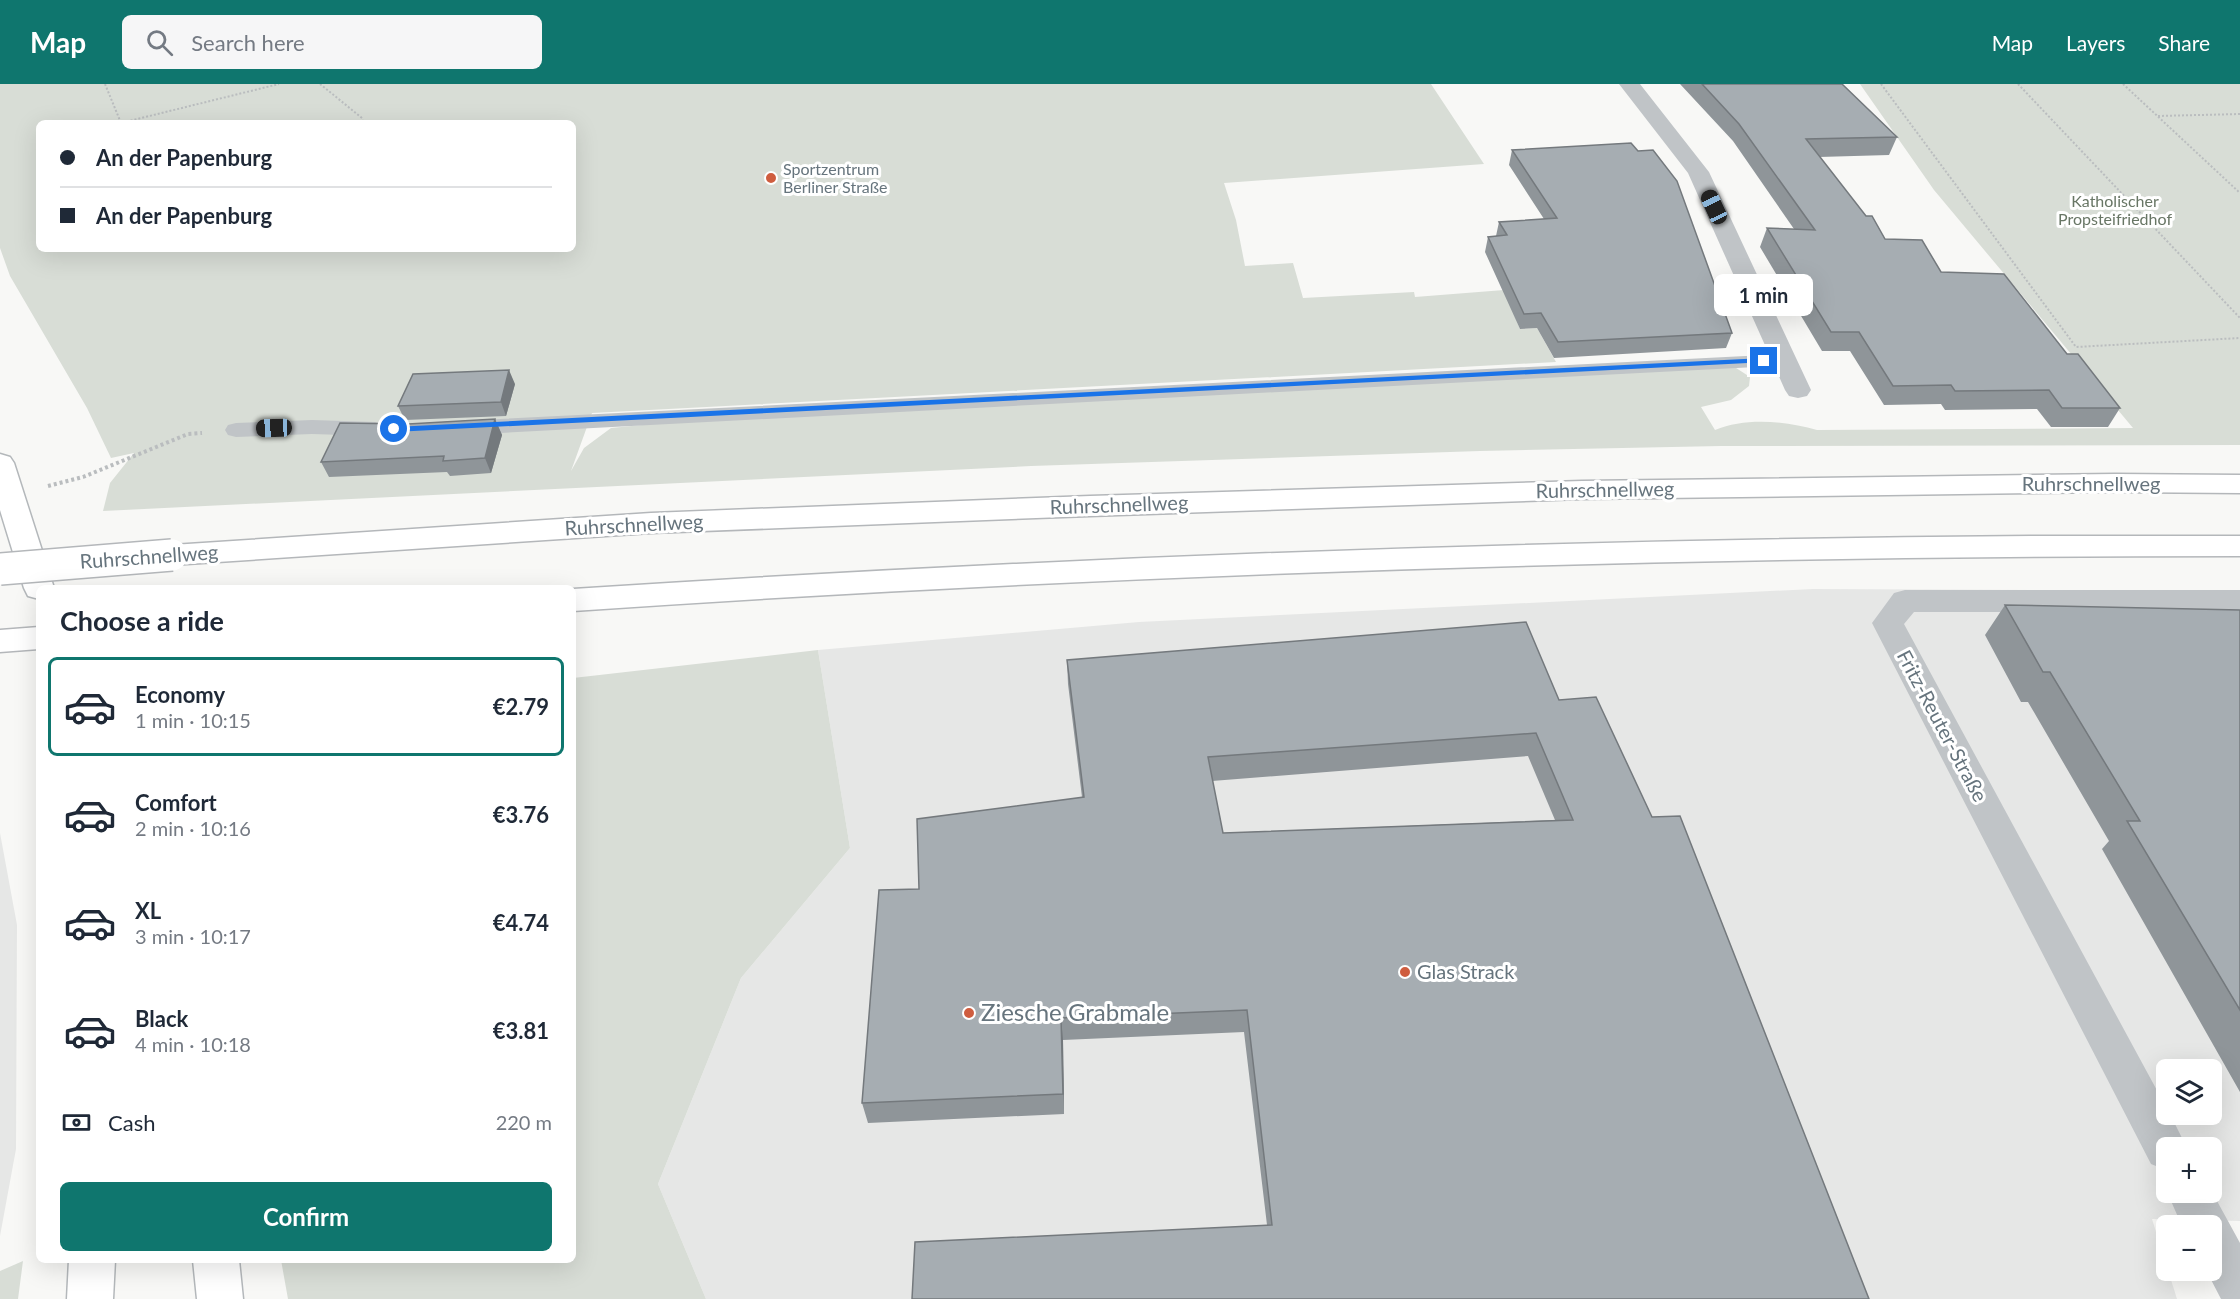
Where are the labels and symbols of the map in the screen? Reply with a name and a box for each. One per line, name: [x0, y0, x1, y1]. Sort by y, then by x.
place label: Sportzentrum Berliner Straße: [783, 159, 888, 196]
marker: Sportzentrum Berliner Straße: [764, 171, 778, 185]
car: [1698, 187, 1730, 227]
park label: Katholischer Propsteifriedhof: [2058, 191, 2172, 228]
callout: 1 min: [1714, 274, 1814, 316]
route end: [1750, 347, 1777, 374]
route start: [380, 415, 407, 442]
car: [256, 418, 292, 438]
street label: Ruhrschnellweg: [2022, 471, 2160, 495]
street label: Ruhrschnellweg: [1535, 476, 1675, 502]
street label: Ruhrschnellweg: [1049, 490, 1189, 518]
street label: Ruhrschnellweg: [564, 508, 704, 540]
street label: Ruhrschnellweg: [79, 539, 219, 573]
street label: Fritz-Reuter-Straße: [1893, 646, 1993, 806]
place label: Glas Strack: [1417, 959, 1515, 983]
marker: Glas Strack: [1398, 965, 1412, 979]
place label: Ziesche Grabmale: [981, 997, 1169, 1026]
marker: Ziesche Grabmale: [962, 1006, 976, 1020]

